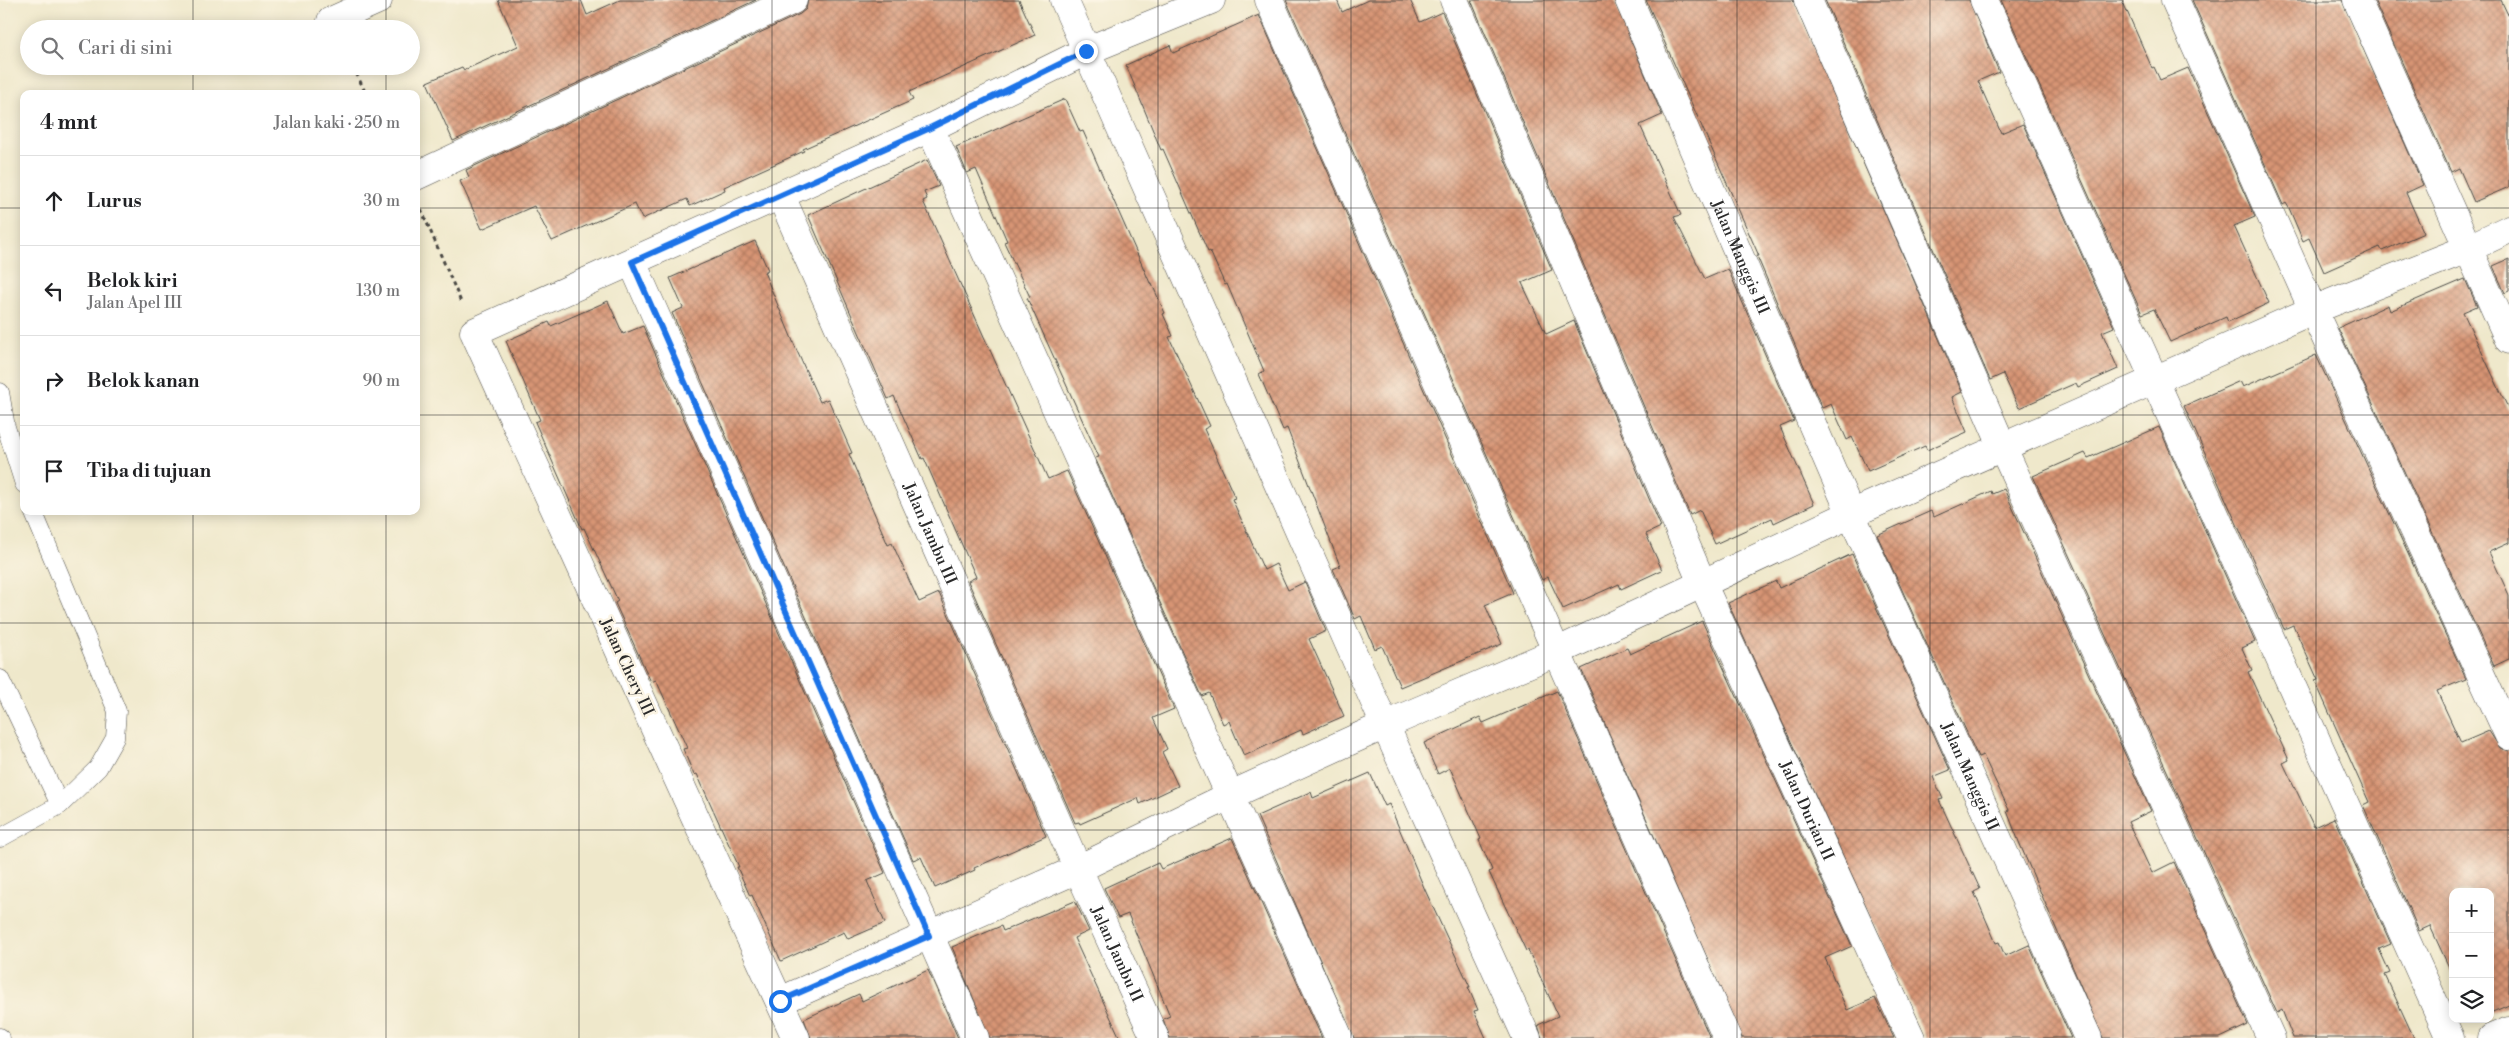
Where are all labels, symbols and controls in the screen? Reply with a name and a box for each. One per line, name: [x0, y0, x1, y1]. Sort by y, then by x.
search box: [20, 20, 420, 75]
icon: search: [38, 34, 66, 62]
text: Cari di sini: [78, 36, 173, 60]
route end: [1075, 40, 1098, 63]
text: 4 mnt: [40, 110, 97, 136]
text: Jalan kaki · 250 m: [274, 113, 400, 133]
icon: ahead: [40, 187, 68, 215]
text: Lurus: [87, 189, 142, 213]
text: 30 m: [363, 191, 400, 211]
street label: Jalan Manggis III: [1706, 196, 1774, 317]
text: Belok kiri: [87, 269, 177, 293]
icon: left: [40, 277, 68, 305]
text: 130 m: [356, 281, 400, 301]
text: Jalan Apel III: [87, 293, 182, 313]
icon: right: [40, 367, 68, 395]
text: Belok kanan: [87, 369, 200, 393]
text: 90 m: [362, 371, 400, 391]
icon: arrive: [40, 457, 68, 485]
text: Tiba di tujuan: [87, 459, 211, 483]
street label: Jalan Jambu III: [898, 479, 961, 588]
street label: Jalan Chery III: [595, 614, 658, 719]
street label: Jalan Manggis II: [1936, 718, 2003, 834]
street label: Jalan Durian II: [1775, 757, 1838, 864]
map controls: [2449, 888, 2494, 1023]
button: +: [2449, 888, 2494, 933]
street label: Jalan Jambu II: [1086, 902, 1147, 1005]
button: −: [2449, 933, 2494, 978]
button: layers: [2449, 978, 2494, 1023]
route start: [769, 990, 792, 1013]

